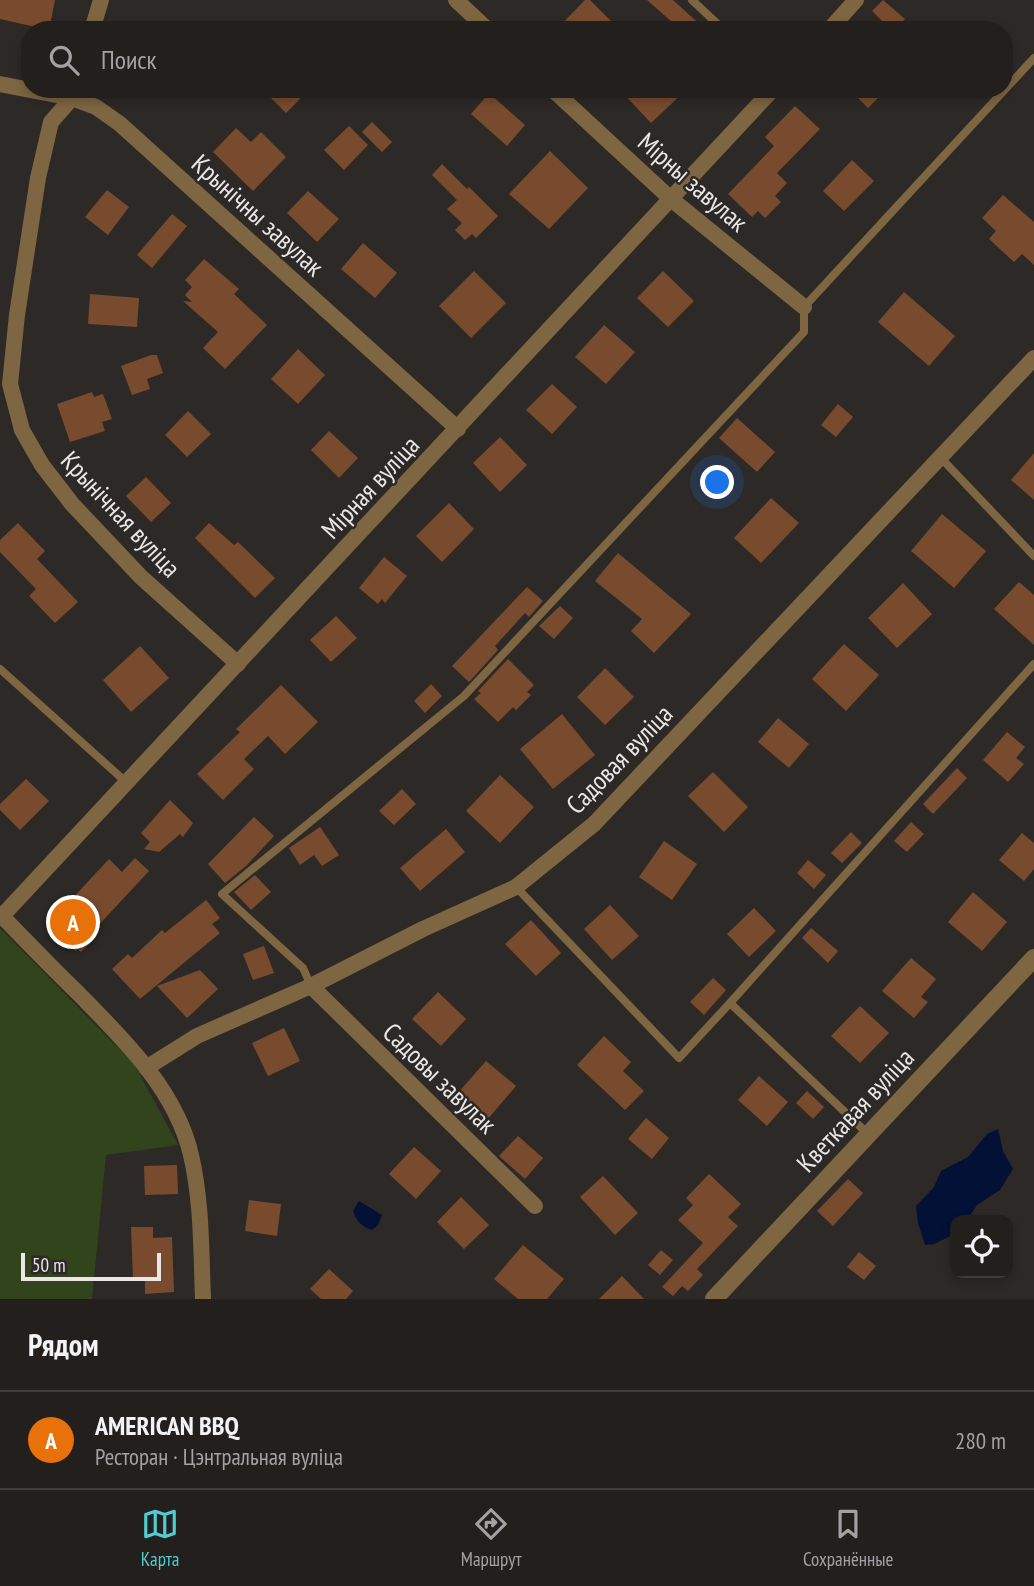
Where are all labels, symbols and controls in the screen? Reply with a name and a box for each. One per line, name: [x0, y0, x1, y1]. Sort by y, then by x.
search box: [21, 21, 1013, 98]
icon: search: [45, 41, 83, 79]
text: Поиск: [101, 43, 157, 76]
street label: Мірны завулак: [631, 125, 755, 239]
street label: Крынічны завулак: [185, 147, 331, 283]
street label: Мірная вуліца: [314, 429, 426, 545]
street label: Крынічная вуліца: [54, 444, 188, 584]
your location: [700, 465, 734, 499]
street label: Садовая вуліца: [559, 697, 679, 821]
pin: A: [50, 896, 96, 948]
street label: Садовы завулак: [376, 1016, 504, 1140]
street label: Кветкавая вуліца: [789, 1041, 921, 1179]
map controls: [950, 1215, 1013, 1278]
button: locate: [950, 1215, 1013, 1278]
scale bar: [21, 1250, 161, 1282]
text: 50 m: [32, 1253, 66, 1277]
text: Рядом: [28, 1325, 99, 1364]
text: AMERICAN BBQ: [95, 1409, 239, 1442]
text: A: [45, 1426, 57, 1455]
text: 280 m: [955, 1426, 1006, 1455]
text: Ресторан · Цэнтральная вуліца: [95, 1442, 343, 1471]
tab: Карта: [141, 1505, 179, 1571]
tab: Маршрут: [461, 1505, 521, 1571]
tab: Сохранённые: [803, 1505, 893, 1571]

